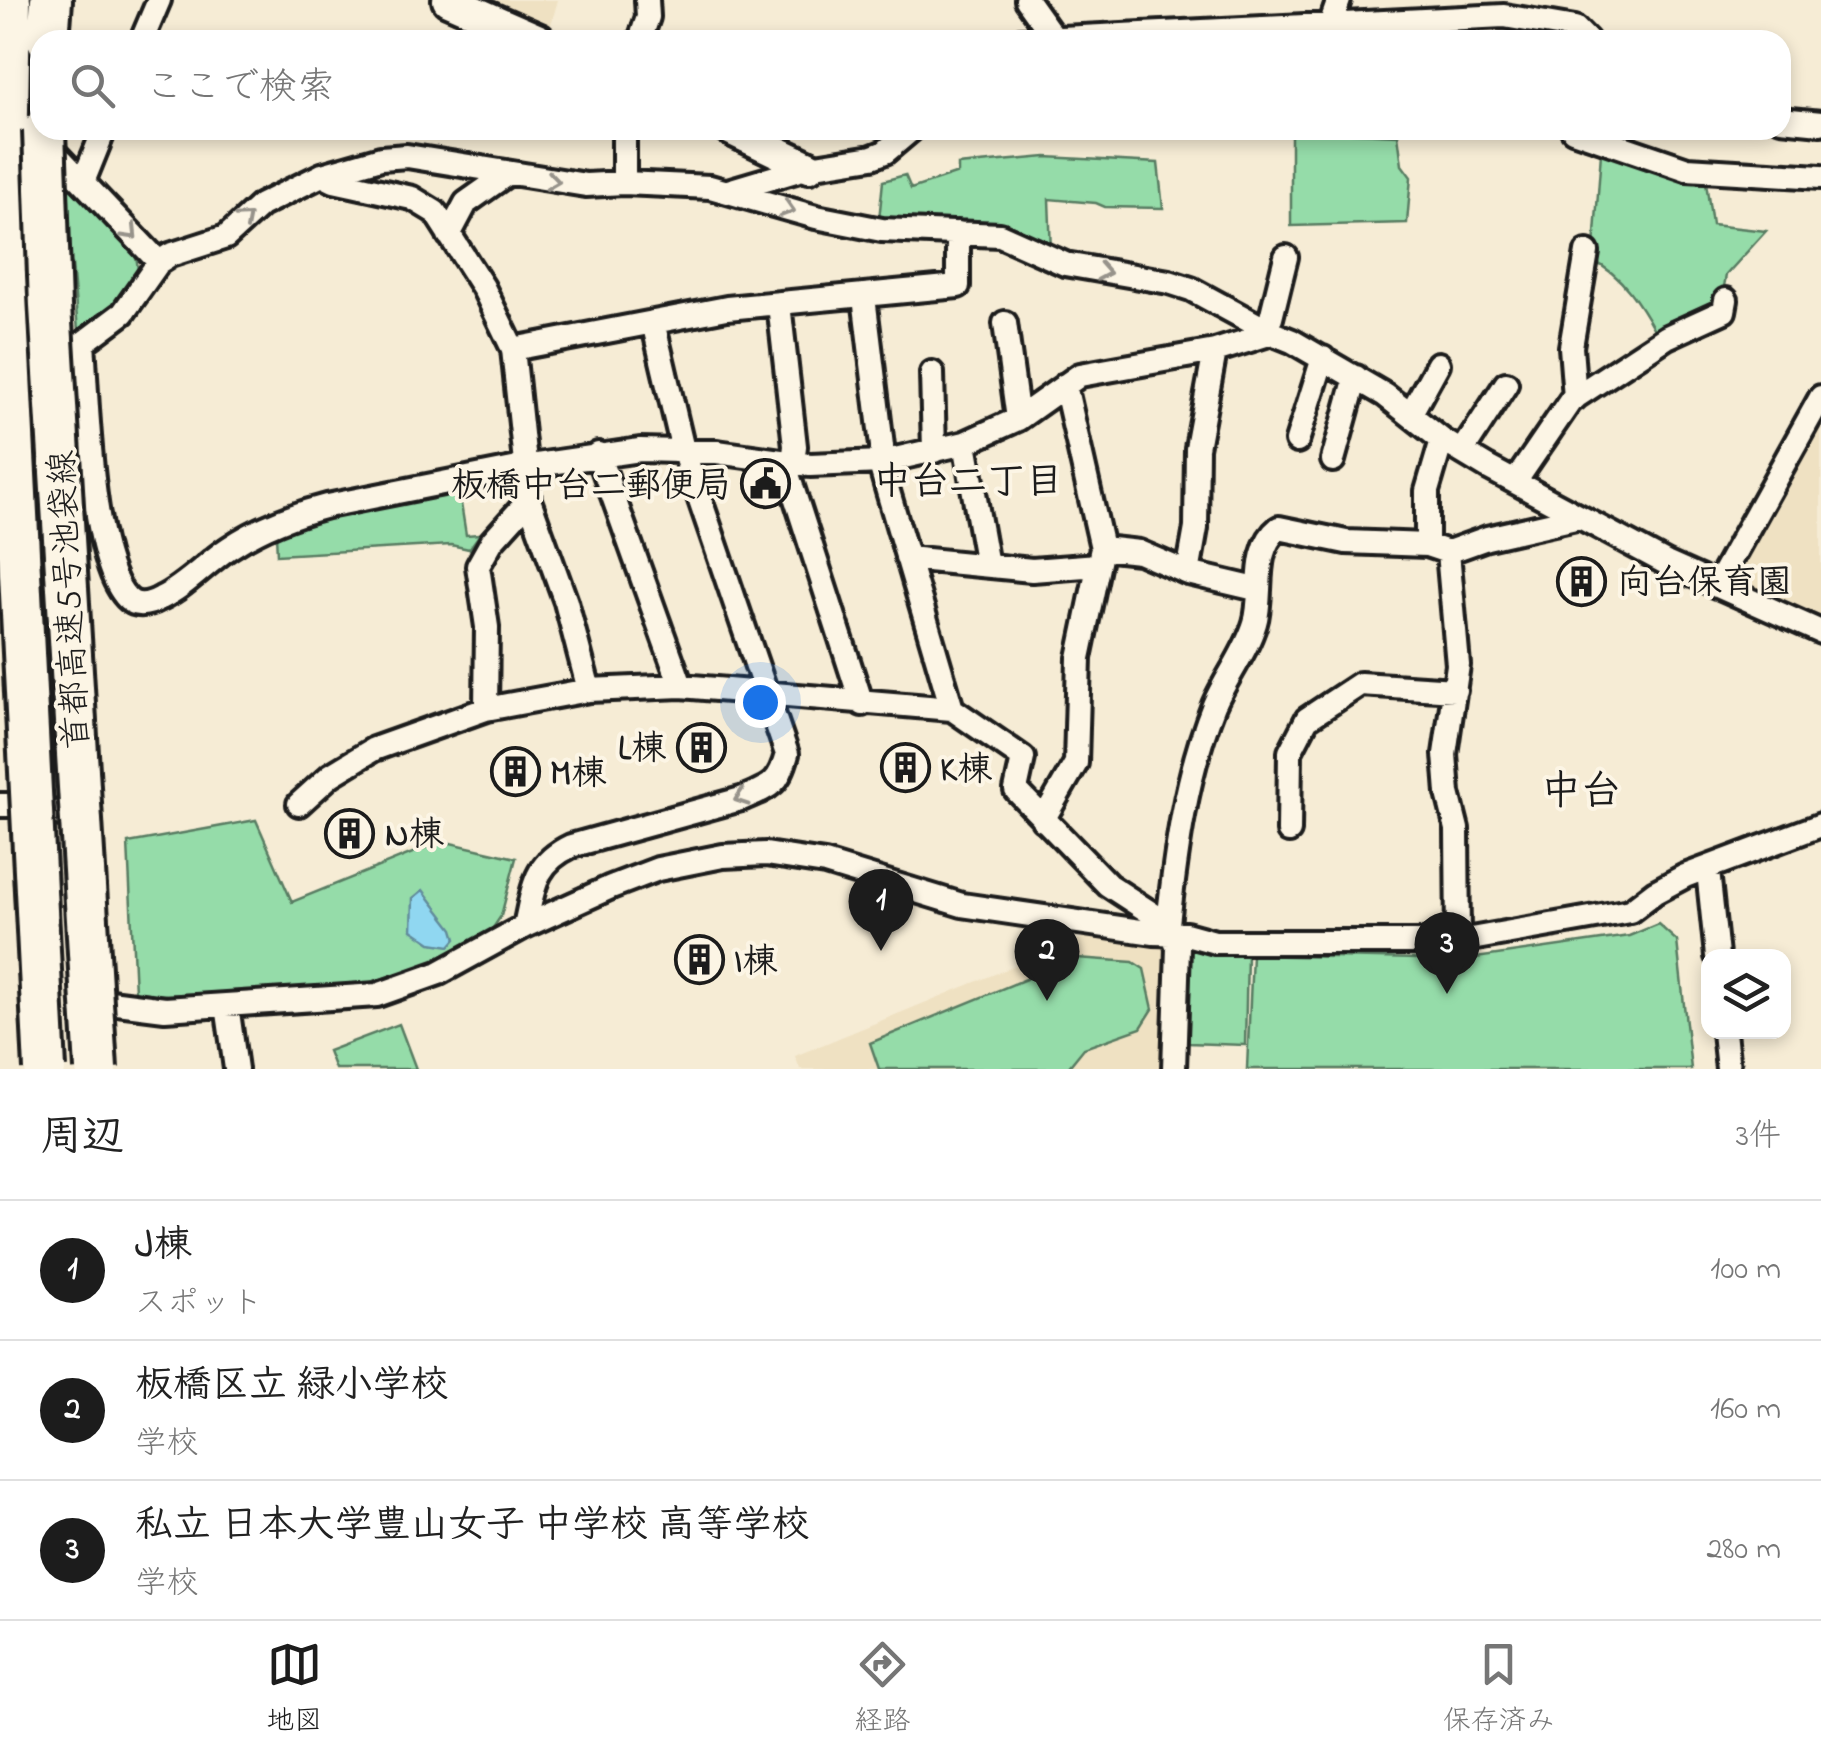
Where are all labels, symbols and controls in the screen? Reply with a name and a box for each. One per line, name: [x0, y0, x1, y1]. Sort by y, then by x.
search box: [30, 30, 1791, 140]
icon: search: [65, 58, 120, 113]
text: ここで検索: [145, 61, 335, 117]
one-way arrow: [545, 169, 562, 190]
one-way arrow: [779, 197, 796, 218]
one-way arrow: [233, 213, 252, 231]
one-way arrow: [119, 221, 137, 239]
one-way arrow: [1096, 261, 1112, 282]
street label: 首都高速5号池袋線: [38, 449, 105, 751]
district label: 中台二丁目: [873, 456, 1063, 512]
public building icon: 板橋中台二郵便局: [740, 458, 792, 510]
place label: 板橋中台二郵便局: [451, 462, 731, 513]
building icon: 向台保育園: [1556, 555, 1608, 607]
place label: 向台保育園: [1617, 559, 1792, 610]
your location: [735, 677, 786, 728]
building icon: L棟: [675, 721, 727, 773]
place label: L棟: [618, 725, 667, 776]
building icon: K棟: [879, 742, 931, 794]
building icon: M棟: [489, 746, 541, 798]
place label: K棟: [940, 746, 993, 797]
place label: M棟: [550, 750, 607, 801]
district label: 中台: [1541, 764, 1621, 823]
one-way arrow: [734, 787, 751, 807]
building icon: N棟: [324, 807, 376, 859]
place label: N棟: [385, 811, 445, 862]
pin: 1: [848, 868, 914, 951]
pin: 3: [1414, 912, 1480, 994]
pin: 2: [1014, 918, 1080, 1001]
building icon: I棟: [673, 934, 725, 986]
place label: I棟: [734, 938, 778, 989]
map controls: [1701, 949, 1791, 1039]
button: layers: [1701, 949, 1791, 1039]
text: 周辺: [40, 1108, 124, 1169]
text: 3件: [1736, 1114, 1781, 1161]
text: J棟: [135, 1219, 192, 1275]
text: 1: [67, 1247, 78, 1294]
text: 100 m: [1710, 1247, 1781, 1294]
text: スポット: [135, 1281, 263, 1328]
text: 板橋区立 緑小学校: [135, 1359, 449, 1415]
text: 2: [65, 1387, 80, 1434]
text: 160 m: [1710, 1387, 1781, 1434]
text: 学校: [135, 1421, 199, 1468]
text: 私立 日本大学豊山女子 中学校 高等学校: [135, 1499, 810, 1555]
text: 3: [66, 1527, 79, 1574]
text: 280 m: [1706, 1527, 1781, 1574]
text: 学校: [135, 1561, 199, 1608]
tab: 地図: [266, 1637, 322, 1743]
tab: 経路: [854, 1637, 911, 1743]
tab: 保存済み: [1443, 1637, 1555, 1743]

